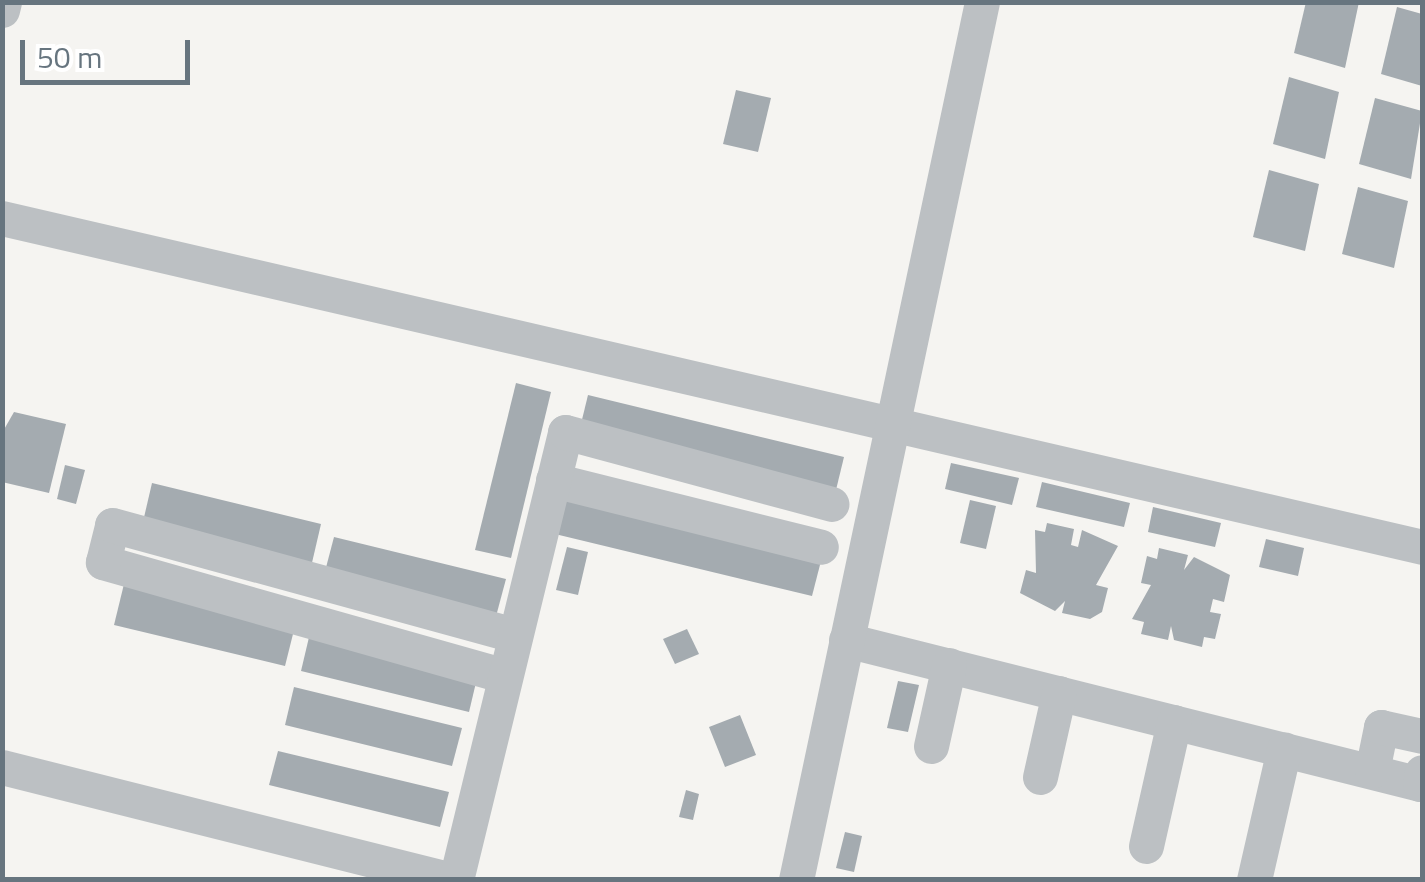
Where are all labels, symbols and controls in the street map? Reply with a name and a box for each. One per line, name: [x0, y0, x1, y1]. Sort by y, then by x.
scale bar: [25, 20, 195, 82]
text: 50 m: [37, 34, 102, 80]

